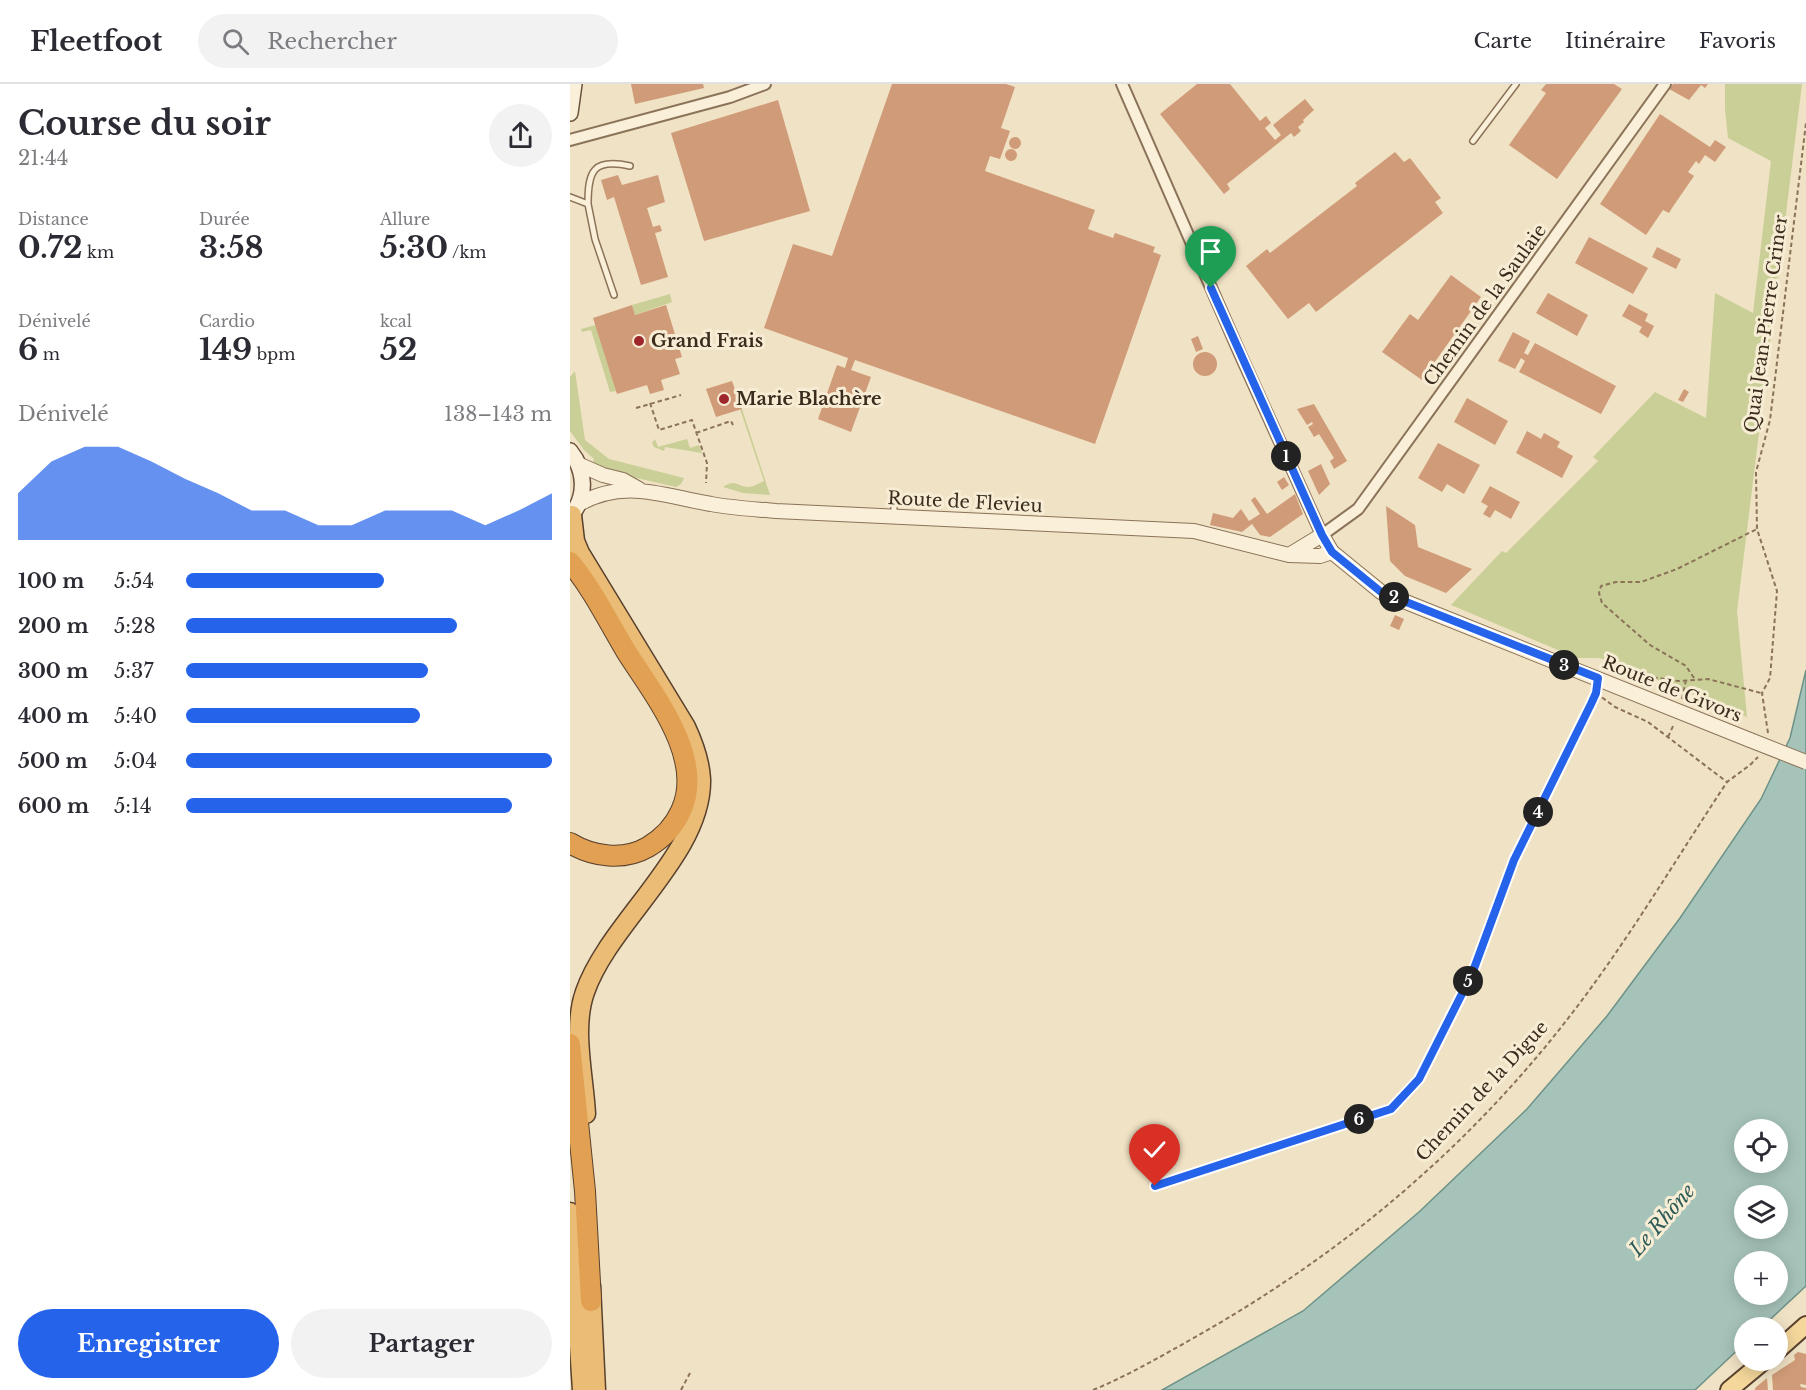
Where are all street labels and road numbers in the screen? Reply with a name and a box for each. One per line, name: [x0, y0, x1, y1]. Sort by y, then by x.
street label: Quai Jean-Pierre Criner: [1740, 213, 1792, 434]
street label: Chemin de la Saulaie: [1419, 220, 1551, 390]
street label: Route de Flevieu: [887, 487, 1043, 517]
street label: Route de Givors: [1599, 651, 1745, 727]
street label: Chemin de la Digue: [1411, 1016, 1553, 1166]

